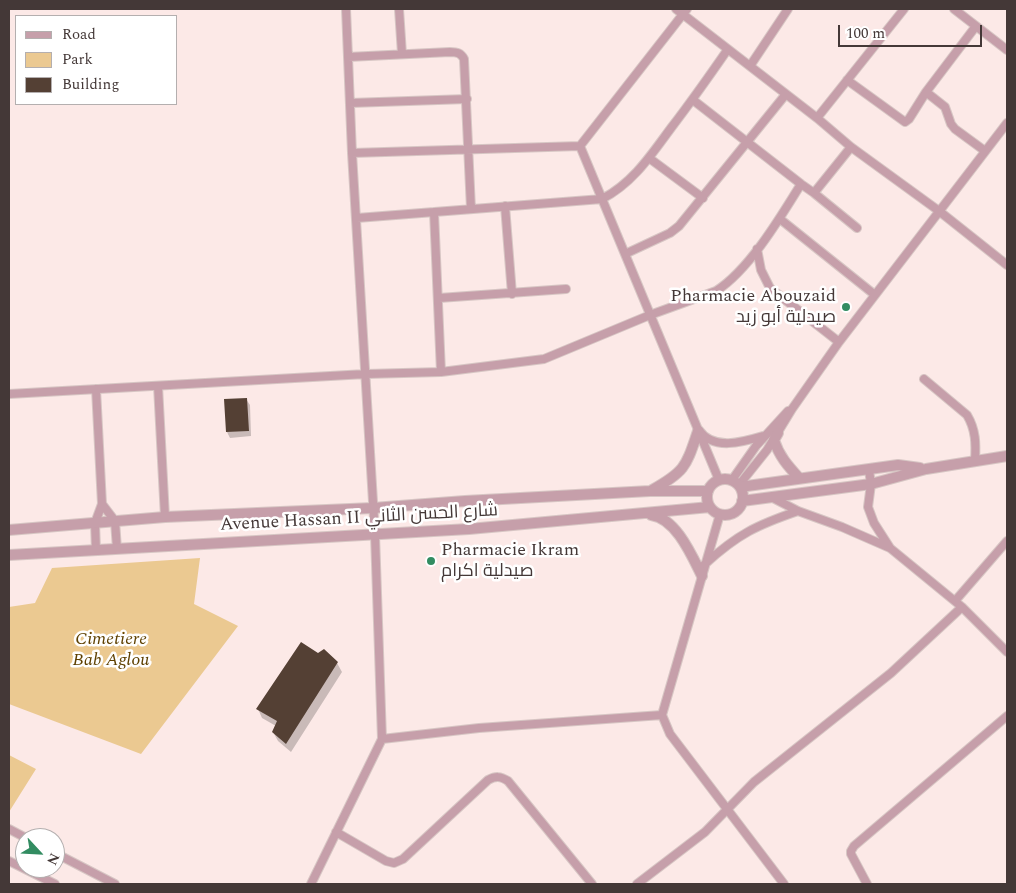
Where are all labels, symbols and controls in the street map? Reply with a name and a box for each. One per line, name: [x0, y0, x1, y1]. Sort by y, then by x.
legend: [15, 15, 178, 105]
scale bar: [841, 15, 985, 47]
text: 100 m: [846, 22, 885, 45]
text: Road: [62, 23, 96, 46]
text: Park: [62, 48, 93, 71]
text: Building: [62, 73, 119, 96]
place label: Pharmacie Abouzaid صيدلية أبو زيد: [670, 286, 836, 328]
marker: Pharmacie Abouzaid صيدلية أبو زيد: [840, 301, 852, 313]
street label: Avenue Hassan II شارع الحسن الثاني: [219, 501, 499, 537]
place label: Pharmacie Ikram صيدلية اكرام: [441, 540, 579, 582]
marker: Pharmacie Ikram صيدلية اكرام: [425, 555, 437, 567]
park label: Cimetiere Bab Aglou: [72, 629, 150, 672]
north arrow: [15, 828, 65, 878]
text: N: [41, 850, 65, 869]

